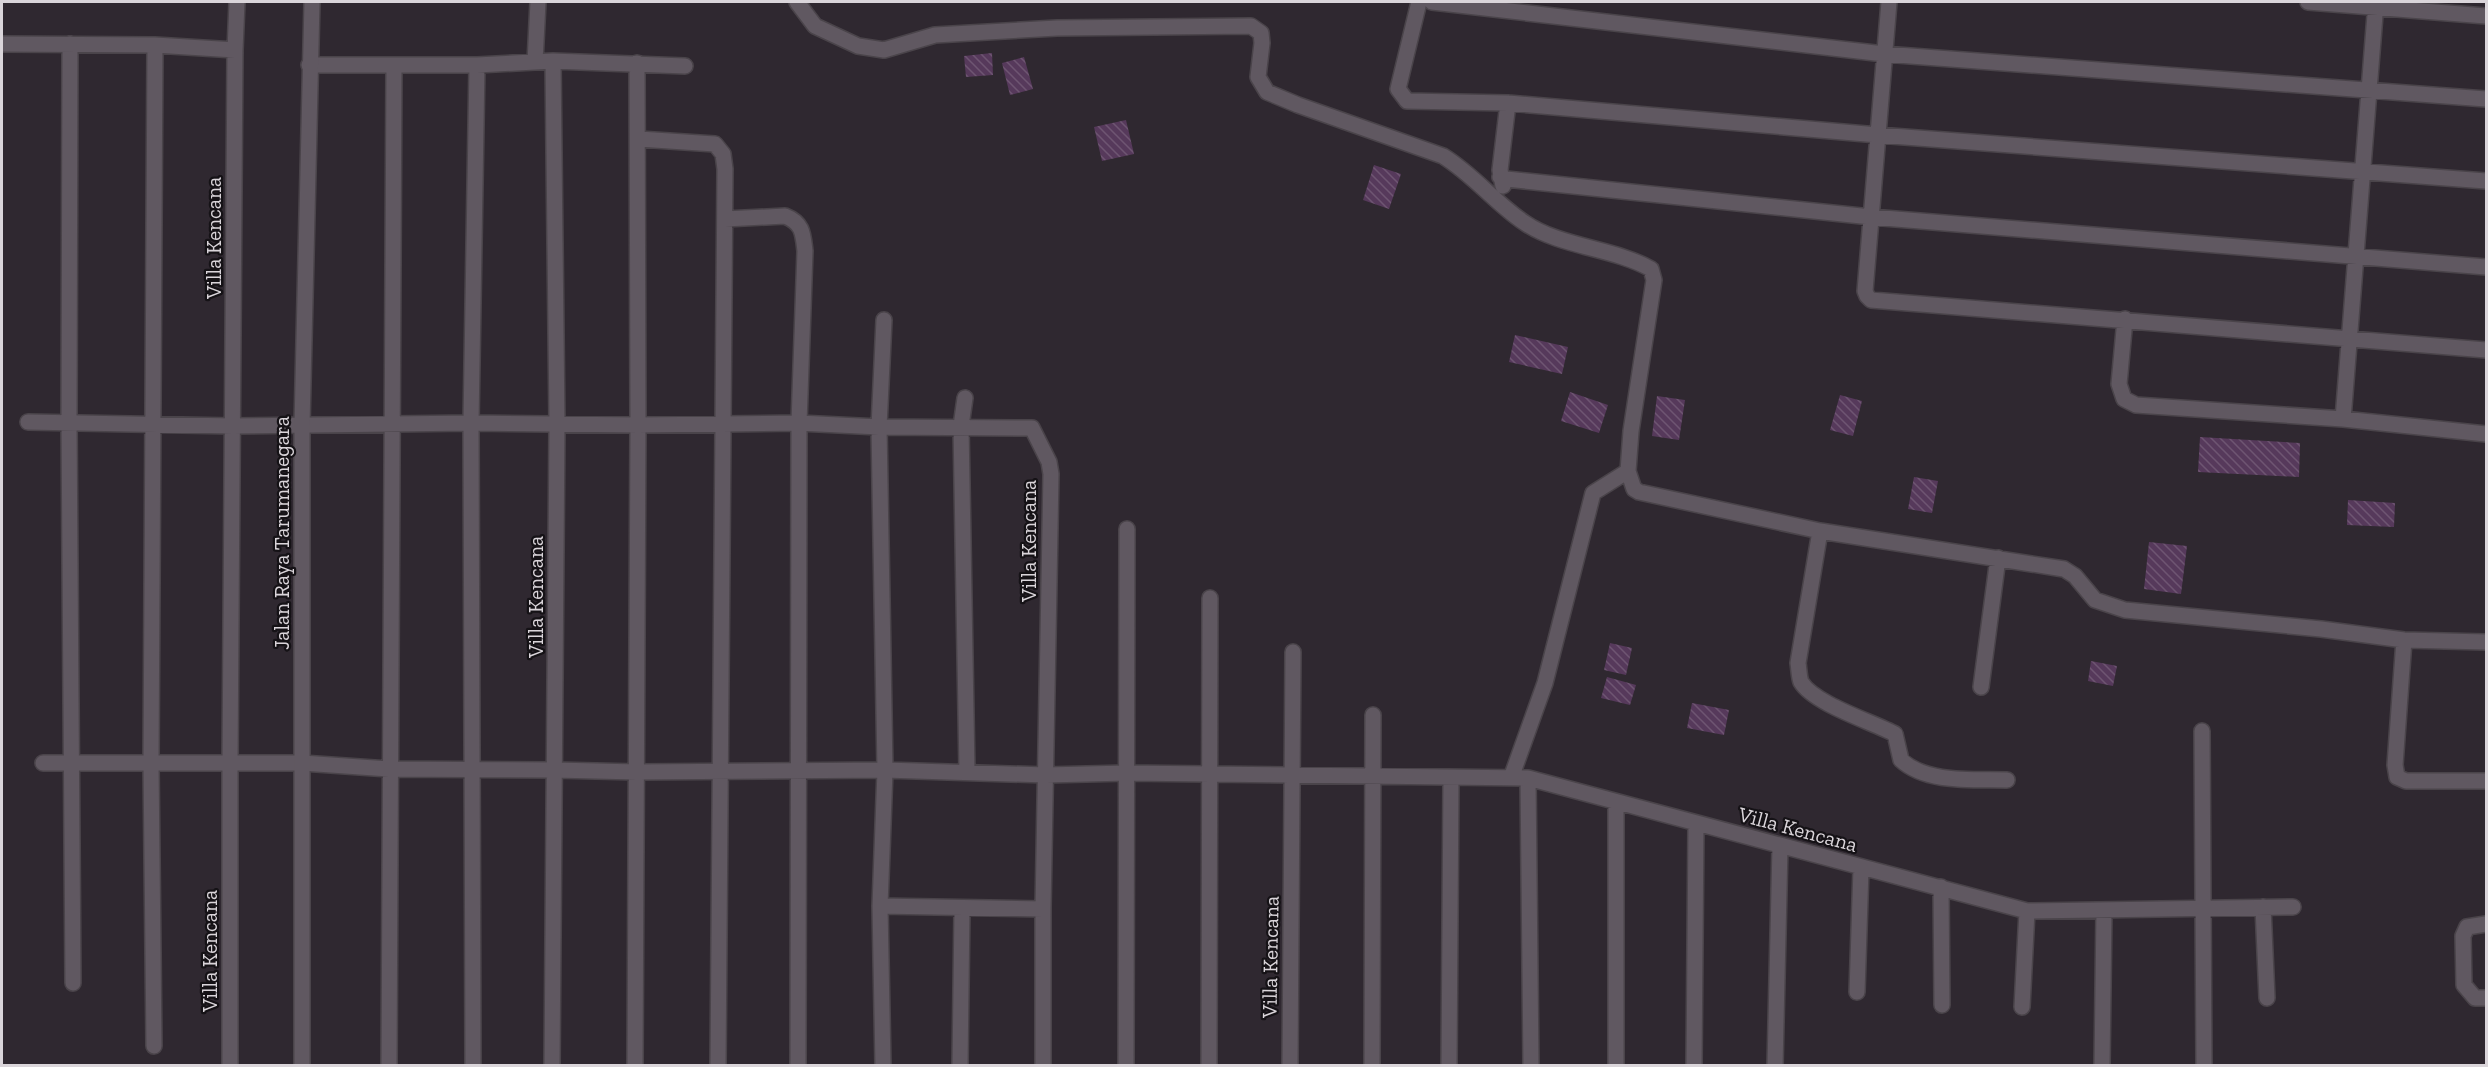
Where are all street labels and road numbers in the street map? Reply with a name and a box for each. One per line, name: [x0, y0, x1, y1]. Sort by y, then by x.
street label: Villa Kencana: [201, 177, 226, 300]
street label: Jalan Raya Tarumanegara: [269, 416, 294, 650]
street label: Villa Kencana: [1016, 480, 1041, 603]
street label: Villa Kencana: [523, 536, 548, 659]
street label: Villa Kencana: [1735, 801, 1860, 857]
street label: Villa Kencana: [197, 890, 222, 1013]
street label: Villa Kencana: [1256, 896, 1284, 1019]

